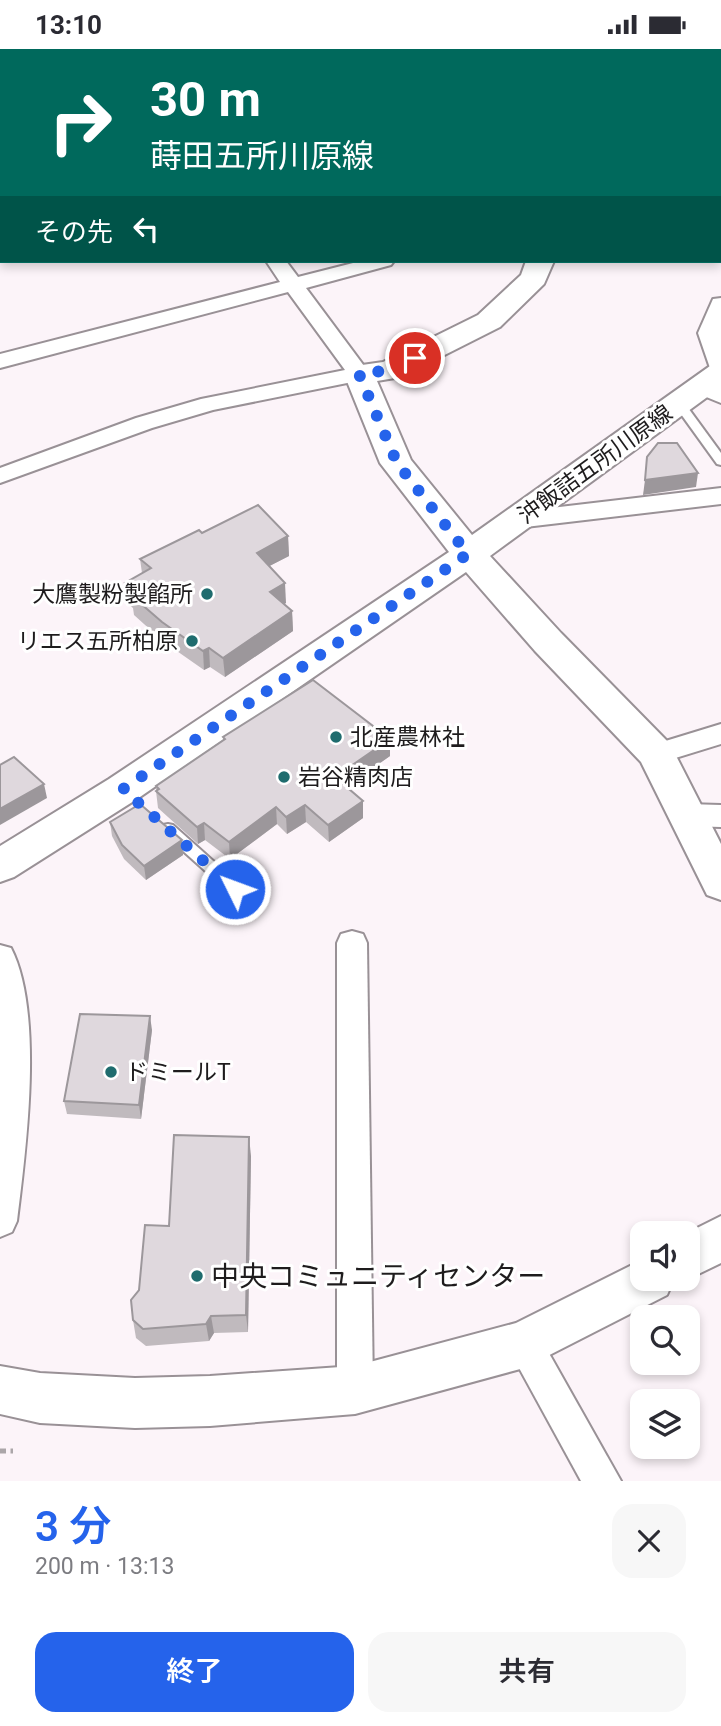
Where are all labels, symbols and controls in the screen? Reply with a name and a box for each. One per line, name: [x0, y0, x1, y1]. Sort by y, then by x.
text: 13:10: [35, 10, 102, 40]
text: 30 m: [150, 71, 261, 128]
icon: right: [35, 77, 126, 168]
text: 蒔田五所川原線: [150, 137, 374, 175]
icon: left: [127, 210, 165, 248]
text: その先: [35, 217, 113, 247]
pin: [385, 328, 445, 388]
icon: arrive: [396, 339, 434, 377]
street label: 沖飯詰五所川原線: [513, 399, 678, 529]
place label: 大鷹製粉製餡所: [32, 581, 193, 608]
marker: 大鷹製粉製餡所: [199, 586, 215, 602]
place label: リエス五所柏原: [17, 628, 178, 655]
marker: リエス五所柏原: [184, 633, 200, 649]
place label: 北産農林社: [350, 724, 465, 751]
marker: 北産農林社: [328, 729, 344, 745]
place label: 岩谷精肉店: [298, 764, 413, 791]
marker: 岩谷精肉店: [276, 769, 292, 785]
position arrow: [198, 852, 272, 926]
place label: ドミールT: [125, 1059, 231, 1086]
marker: ドミールT: [103, 1064, 119, 1080]
map controls: [630, 1221, 700, 1459]
button: sound: [630, 1221, 700, 1291]
place label: 中央コミュニティセンター: [211, 1260, 545, 1293]
marker: 中央コミュニティセンター: [189, 1268, 205, 1284]
button: search: [630, 1305, 700, 1375]
button: layers: [630, 1389, 700, 1459]
text: 3 分: [35, 1502, 111, 1551]
button: close: [612, 1504, 686, 1578]
text: 200 m · 13:13: [35, 1553, 174, 1580]
button: 終了: [35, 1632, 354, 1712]
button: 共有: [368, 1632, 686, 1712]

